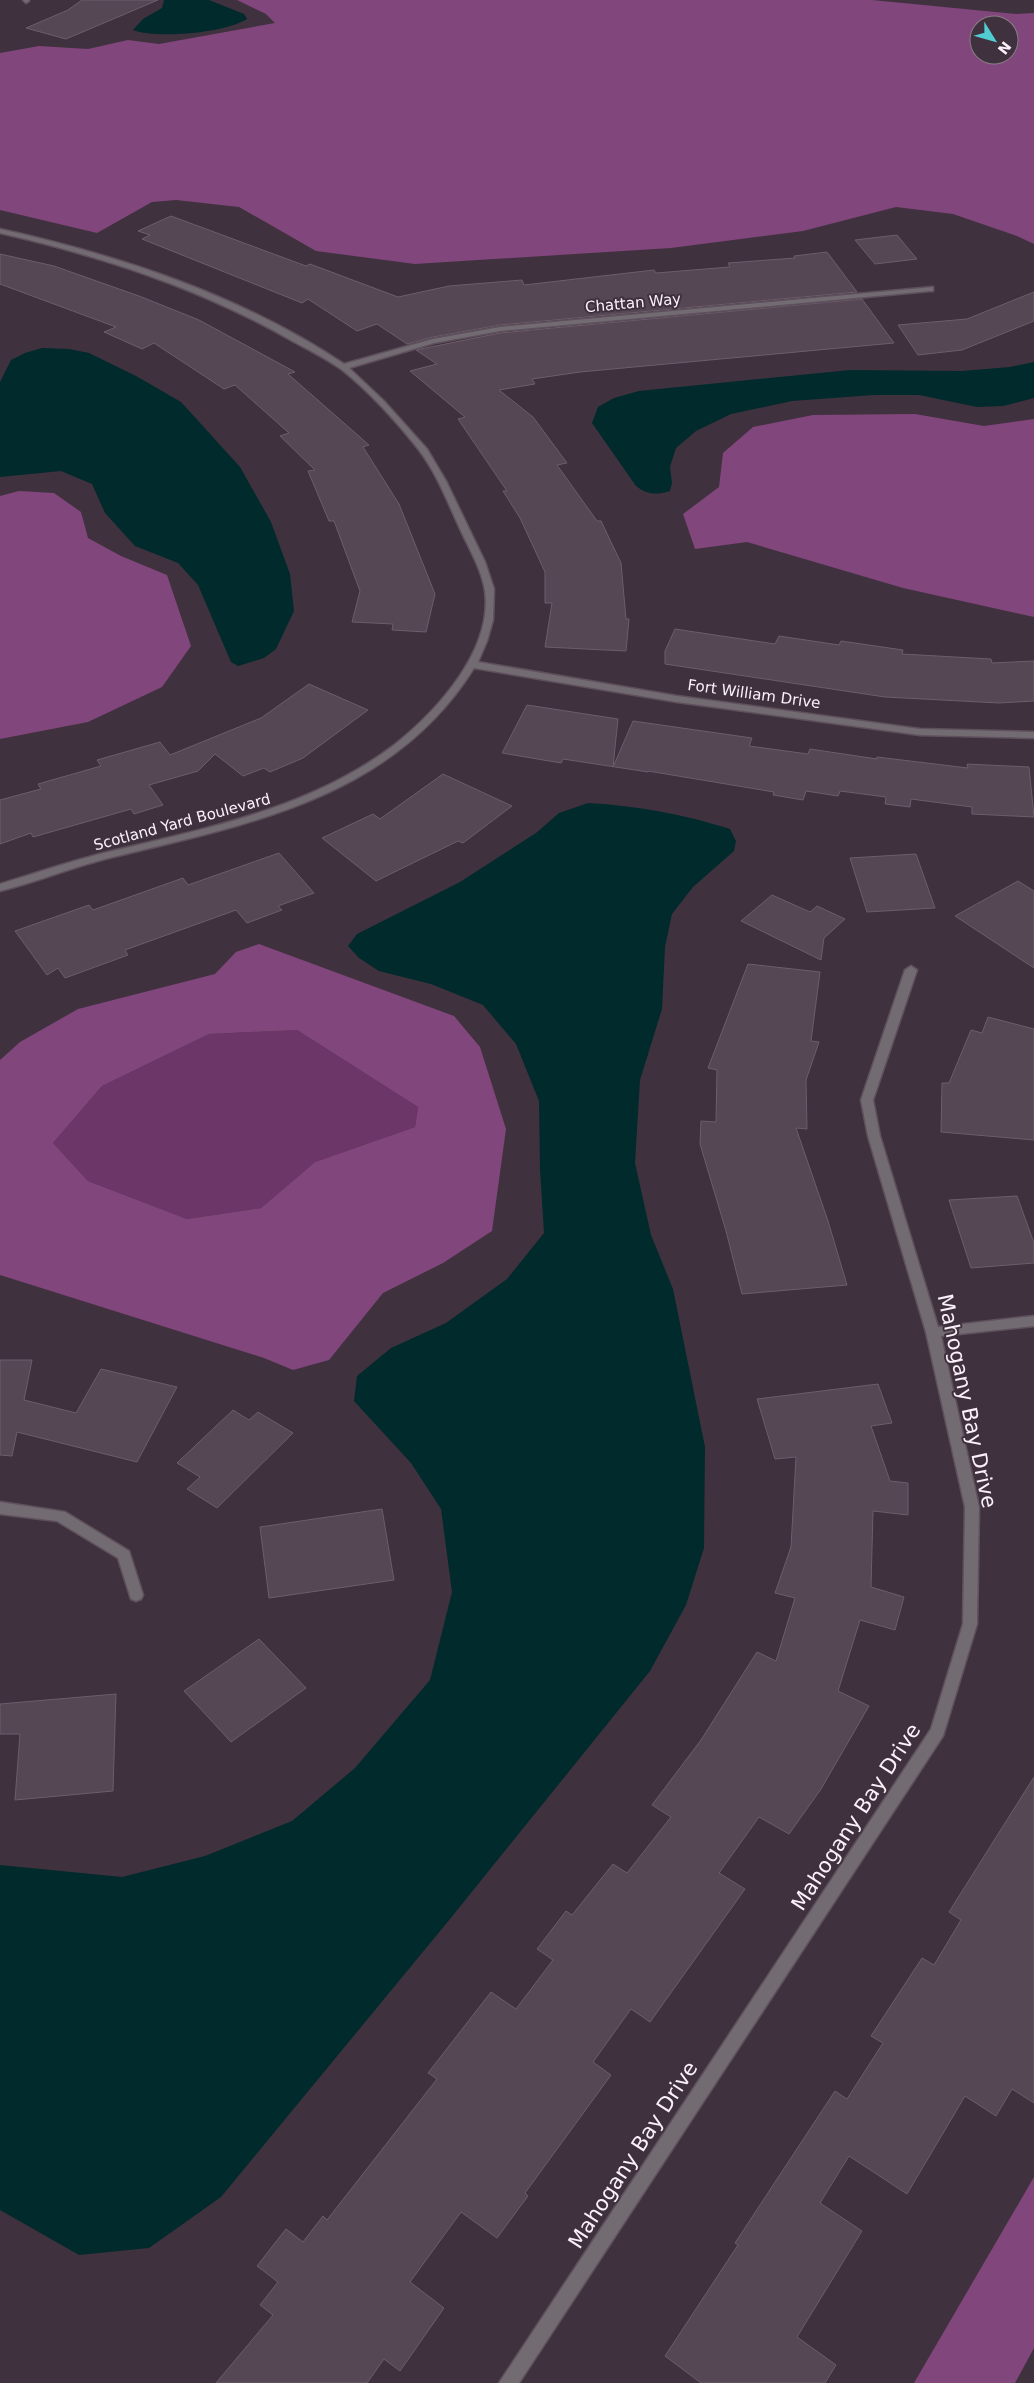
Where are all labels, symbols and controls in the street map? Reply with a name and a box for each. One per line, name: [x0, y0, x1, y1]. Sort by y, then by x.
north arrow: [969, 15, 1019, 65]
text: N: [994, 38, 1014, 57]
street label: Chattan Way: [584, 290, 682, 316]
street label: Fort William Drive: [686, 676, 822, 712]
street label: Scotland Yard Boulevard: [92, 790, 272, 854]
street label: Mahogany Bay Drive: [933, 1292, 1001, 1510]
street label: Mahogany Bay Drive: [787, 1719, 925, 1915]
street label: Mahogany Bay Drive: [564, 2057, 702, 2253]

